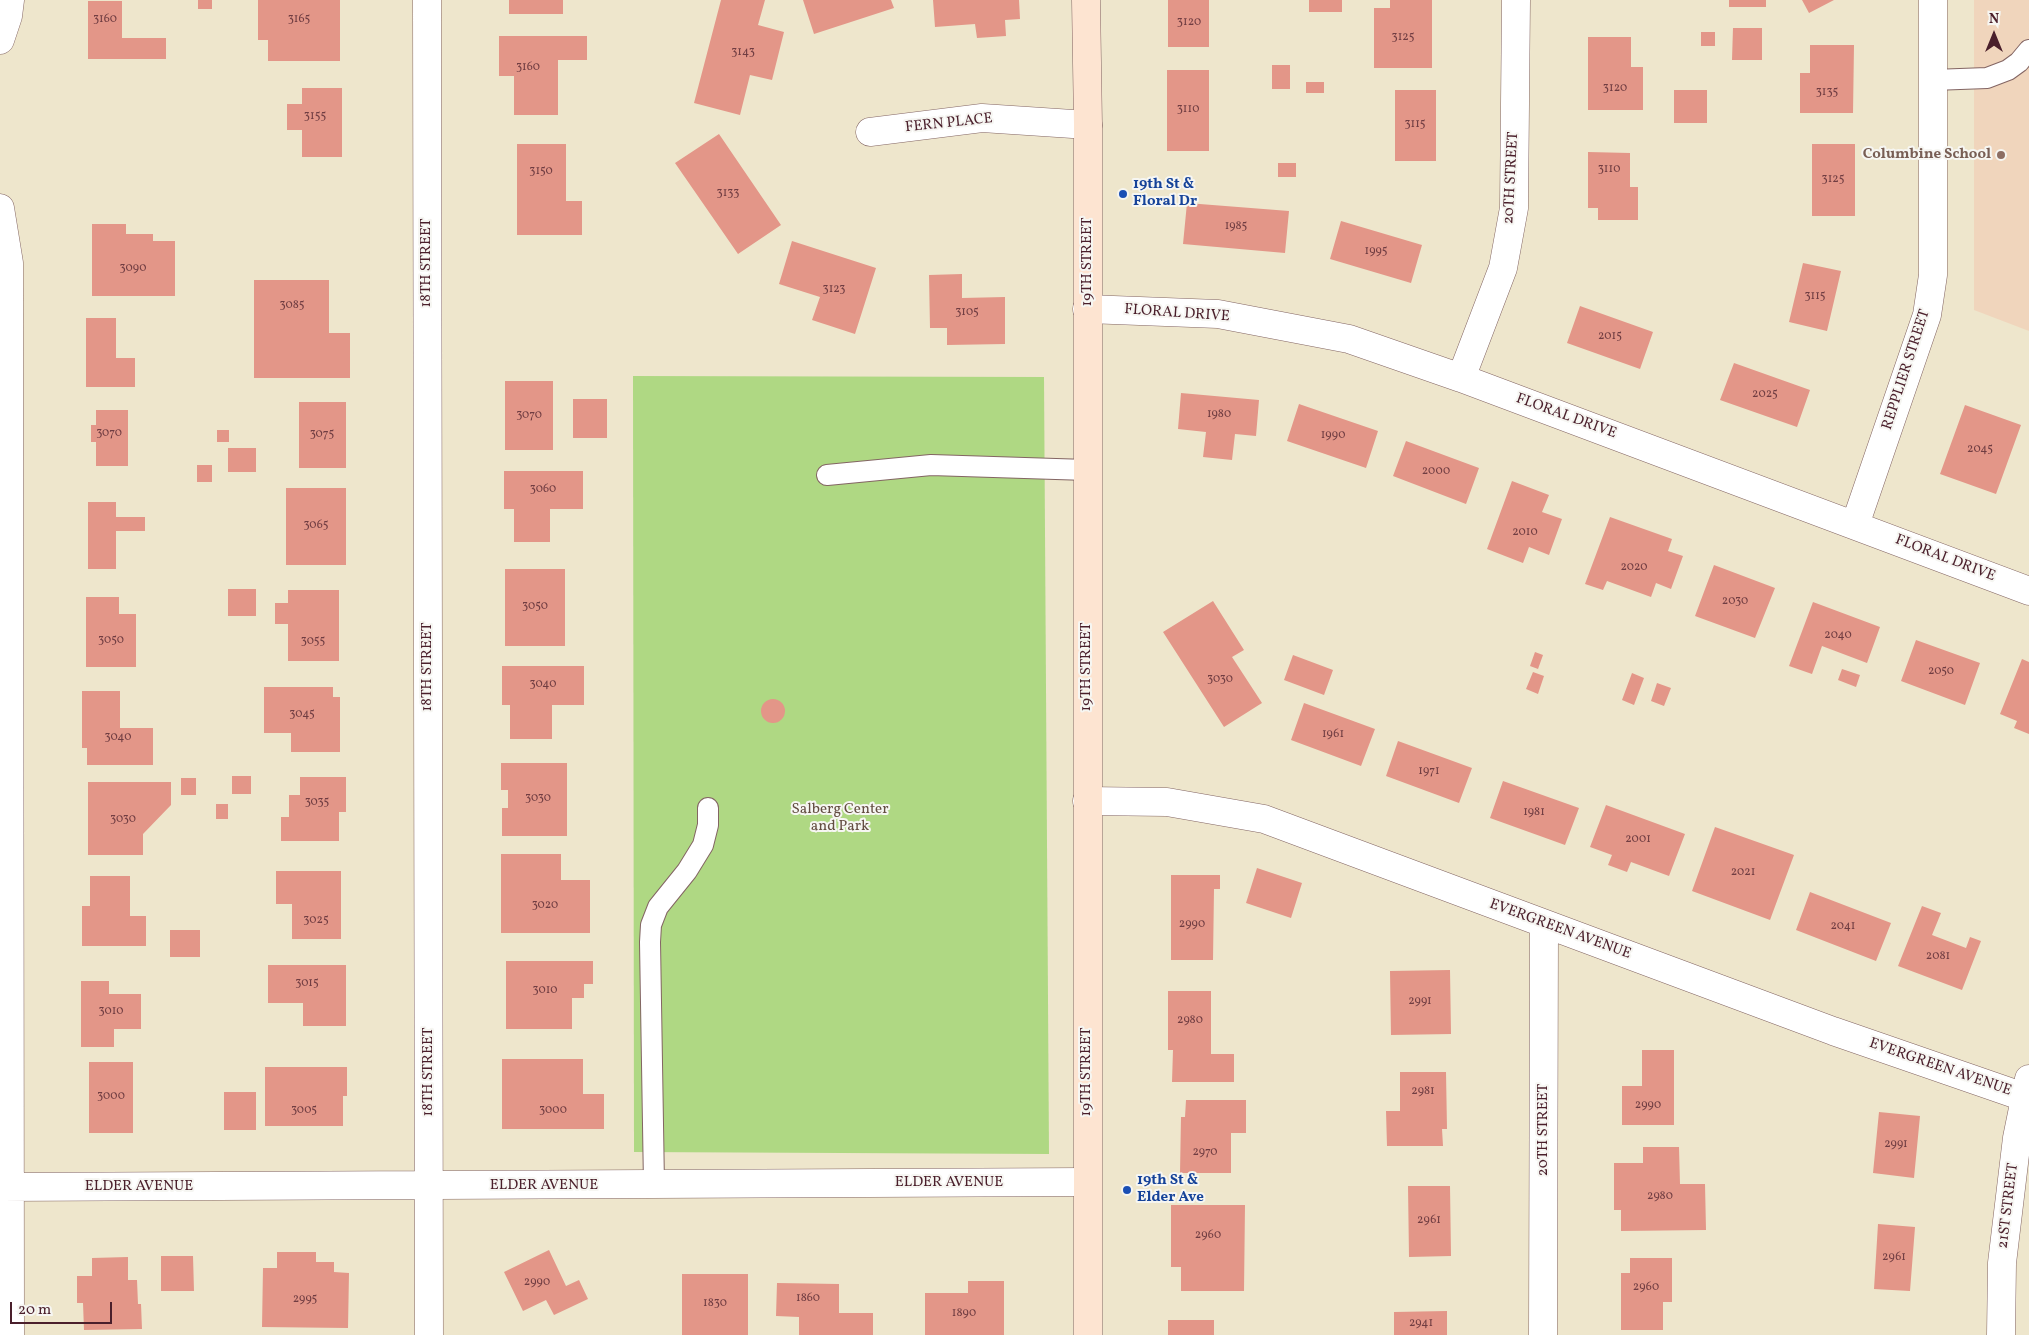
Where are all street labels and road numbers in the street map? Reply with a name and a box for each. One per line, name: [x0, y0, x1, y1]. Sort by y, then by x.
street label: FERN PLACE: [904, 110, 994, 138]
street label: 20TH STREET: [1501, 131, 1523, 225]
street label: 19TH STREET: [1079, 217, 1097, 307]
street label: 18TH STREET: [418, 219, 436, 307]
street label: FLORAL DRIVE: [1124, 301, 1230, 327]
street label: REPPLIER STREET: [1879, 308, 1935, 432]
street label: FLORAL DRIVE: [1513, 390, 1619, 444]
street label: FLORAL DRIVE: [1892, 532, 1998, 586]
street label: 19TH STREET: [1078, 622, 1096, 712]
street label: 18TH STREET: [419, 623, 437, 711]
street label: EVERGREEN AVENUE: [1487, 896, 1633, 964]
street label: 19TH STREET: [1078, 1027, 1096, 1117]
street label: 18TH STREET: [420, 1028, 438, 1116]
street label: EVERGREEN AVENUE: [1866, 1035, 2014, 1101]
street label: 20TH STREET: [1535, 1084, 1553, 1176]
street label: 21ST STREET: [1995, 1162, 2023, 1250]
street label: ELDER AVENUE: [895, 1174, 1003, 1192]
street label: ELDER AVENUE: [490, 1177, 598, 1195]
street label: ELDER AVENUE: [85, 1178, 193, 1196]

